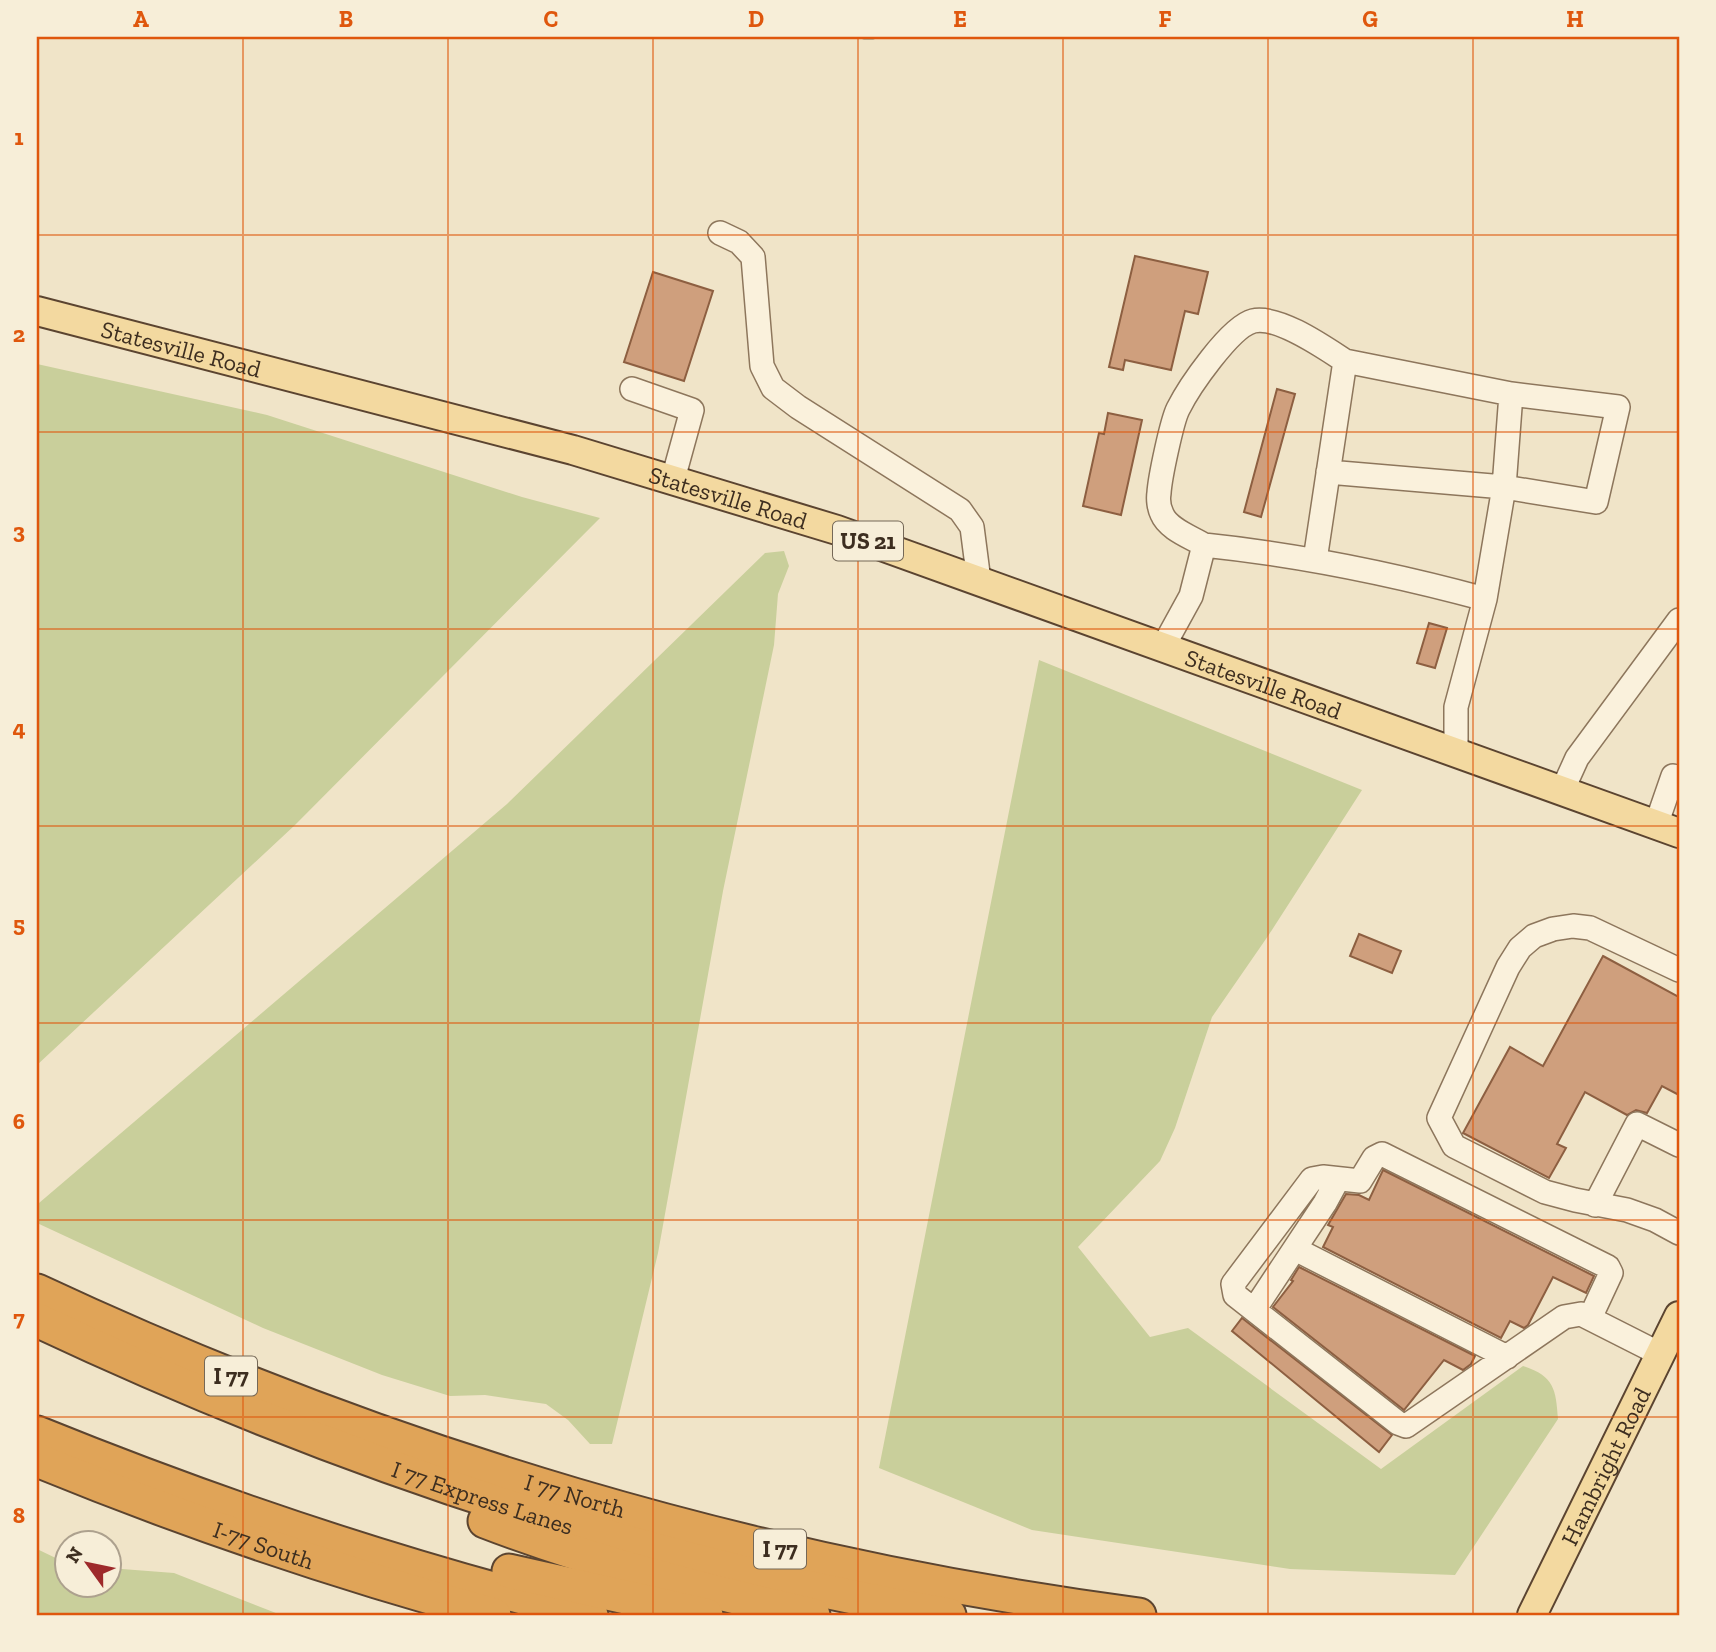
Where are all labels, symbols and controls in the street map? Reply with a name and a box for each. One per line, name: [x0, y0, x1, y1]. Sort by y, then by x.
text: A: [133, 5, 149, 33]
text: B: [339, 5, 353, 33]
text: C: [544, 5, 558, 33]
text: D: [748, 5, 764, 33]
text: E: [953, 5, 967, 33]
text: F: [1158, 5, 1172, 33]
text: G: [1362, 5, 1378, 33]
text: H: [1566, 5, 1584, 33]
text: 1: [14, 123, 24, 151]
street label: Statesville Road: [98, 314, 264, 383]
text: 2: [13, 320, 25, 348]
street label: Statesville Road: [646, 459, 811, 535]
text: 3: [13, 517, 25, 545]
road number: US 21: [833, 522, 903, 561]
street label: Statesville Road: [1182, 642, 1346, 725]
text: 4: [12, 714, 26, 742]
text: 5: [13, 910, 25, 938]
text: 6: [13, 1107, 25, 1135]
text: 7: [13, 1304, 25, 1332]
road number: I 77: [205, 1357, 257, 1396]
street label: Hambright Road: [1554, 1382, 1656, 1550]
street label: I 77 Express Lanes: [388, 1454, 577, 1540]
street label: I 77 North: [521, 1466, 629, 1524]
text: 8: [13, 1501, 25, 1529]
street label: I-77 South: [210, 1514, 318, 1575]
north arrow: [52, 1530, 122, 1600]
road number: I 77: [754, 1530, 806, 1568]
text: N: [61, 1543, 88, 1567]

